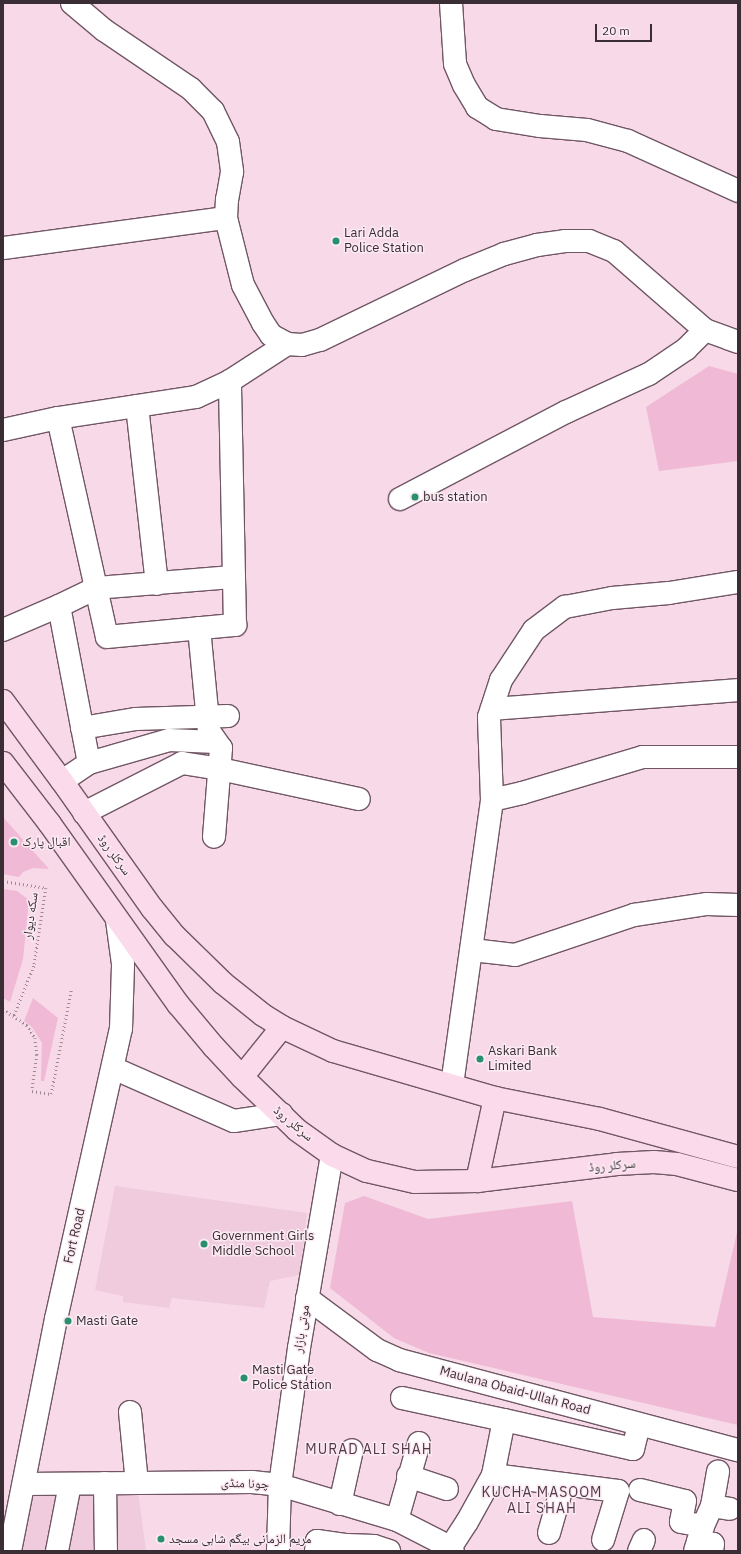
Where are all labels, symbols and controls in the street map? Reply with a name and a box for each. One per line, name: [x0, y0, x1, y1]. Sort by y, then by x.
scale bar: [597, 16, 654, 42]
text: 20 m: [602, 23, 630, 38]
place label: Lari Adda Police Station: [344, 226, 424, 257]
marker: Lari Adda Police Station: [331, 236, 341, 246]
place label: bus station: [423, 489, 488, 505]
marker: bus station: [410, 492, 420, 502]
street label: سرکلر روڈ: [94, 831, 134, 879]
place label: اقبال پارک: [22, 834, 71, 850]
marker: اقبال پارک: [9, 837, 19, 847]
street label: سکه دیوار: [20, 891, 42, 941]
place label: Askari Bank Limited: [488, 1044, 557, 1075]
marker: Askari Bank Limited: [475, 1054, 485, 1064]
street label: سرکلر روڈ: [270, 1103, 316, 1145]
street label: سرکلر روڈ: [588, 1156, 636, 1176]
street label: Fort Road: [61, 1207, 89, 1265]
place label: Government Girls Middle School: [212, 1229, 314, 1260]
marker: Government Girls Middle School: [199, 1239, 209, 1249]
street label: موتی بازار: [291, 1304, 313, 1354]
place label: Masti Gate: [76, 1313, 138, 1329]
marker: Masti Gate: [63, 1316, 73, 1326]
place label: Masti Gate Police Station: [252, 1363, 332, 1394]
street label: Maulana Obaid-Ullah Road: [438, 1363, 592, 1419]
marker: Masti Gate Police Station: [239, 1373, 249, 1383]
district label: MURAD ALI SHAH: [305, 1441, 433, 1457]
street label: چونا منڈی: [221, 1475, 269, 1493]
district label: KUCHA MASOOM ALI SHAH: [482, 1484, 602, 1516]
place label: مریم الزمانی بیگم شاہی مسجد: [169, 1531, 311, 1547]
marker: مریم الزمانی بیگم شاہی مسجد: [156, 1534, 166, 1544]

